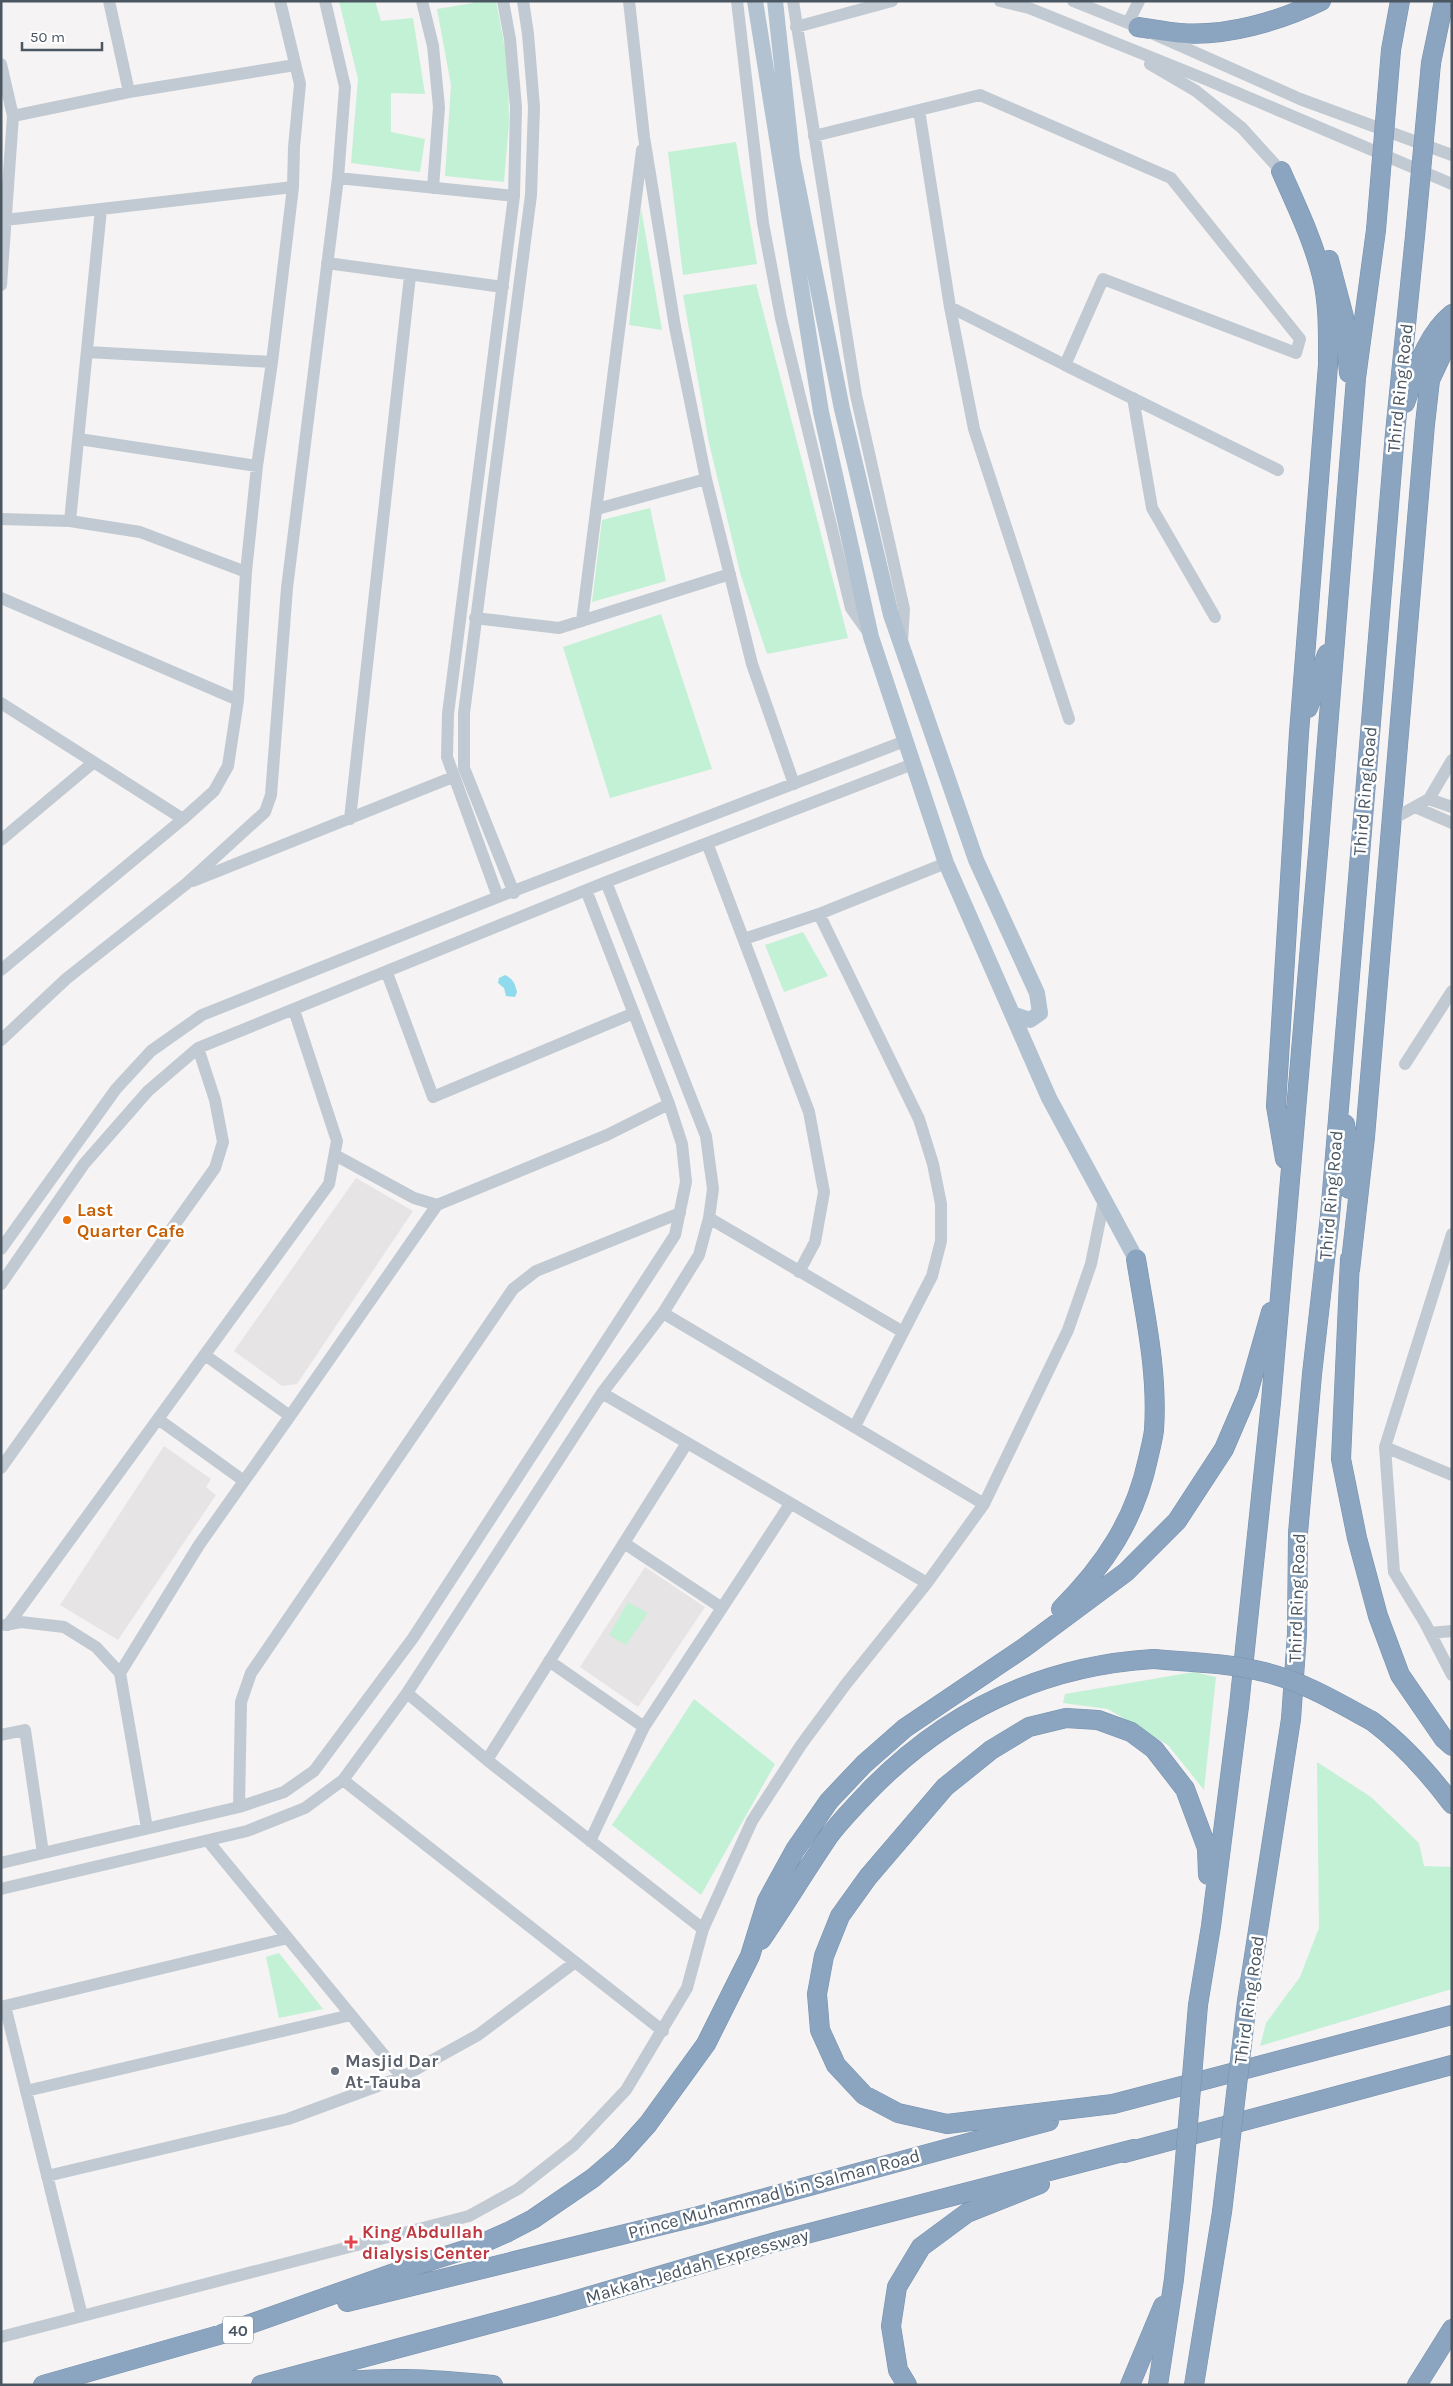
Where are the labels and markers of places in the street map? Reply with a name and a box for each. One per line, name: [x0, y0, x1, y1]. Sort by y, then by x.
place label: Last Quarter Cafe: [77, 1199, 185, 1242]
marker: Last Quarter Cafe: [61, 1214, 73, 1226]
place label: Masjid Dar At-Tauba: [345, 2050, 438, 2093]
marker: Masjid Dar At-Tauba: [329, 2065, 341, 2077]
place label: King Abdullah dialysis Center: [362, 2221, 489, 2264]
marker: King Abdullah dialysis Center: [344, 2235, 358, 2249]

